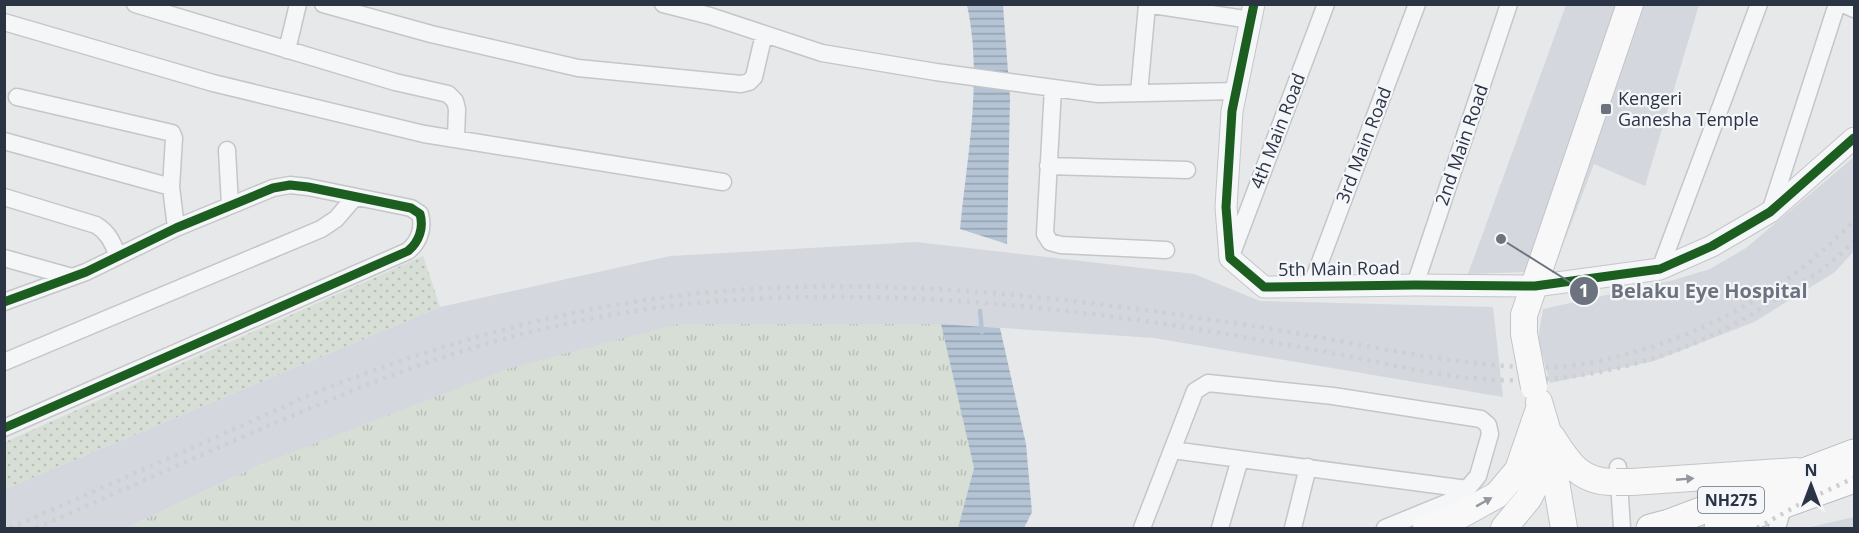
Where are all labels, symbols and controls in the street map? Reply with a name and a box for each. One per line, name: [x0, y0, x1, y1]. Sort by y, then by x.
street label: 4th Main Road: [1244, 69, 1310, 192]
street label: 2nd Main Road: [1429, 81, 1493, 208]
street label: 3rd Main Road: [1330, 83, 1396, 206]
place label: Kengeri Ganesha Temple: [1618, 86, 1759, 131]
marker: Kengeri Ganesha Temple: [1599, 102, 1613, 116]
street label: 5th Main Road: [1278, 255, 1400, 281]
callout: Belaku Eye Hospital: [1569, 272, 1820, 310]
text: Belaku Eye Hospital: [1610, 277, 1808, 304]
text: 1: [1579, 278, 1589, 302]
north arrow: [1781, 455, 1841, 515]
text: N: [1804, 459, 1818, 481]
one-way arrow: [1676, 475, 1695, 484]
road number: NH275: [1698, 487, 1764, 513]
one-way arrow: [1476, 497, 1493, 507]

